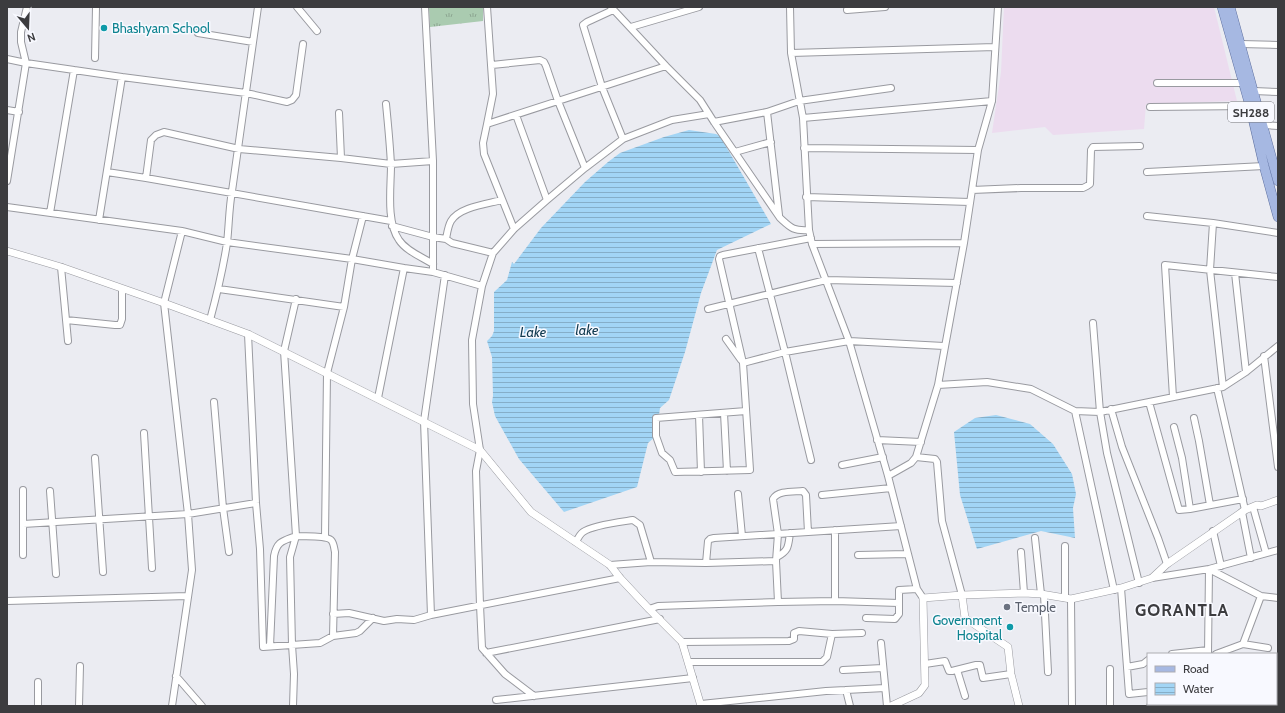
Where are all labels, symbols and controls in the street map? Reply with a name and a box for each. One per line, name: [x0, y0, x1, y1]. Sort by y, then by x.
north arrow: [8, 8, 48, 48]
place label: Bhashyam School: [112, 20, 210, 36]
marker: Bhashyam School: [99, 23, 109, 33]
text: N: [25, 30, 37, 45]
road number: SH288: [1228, 102, 1274, 122]
water label: lake: [575, 321, 599, 339]
water label: Lake: [520, 323, 547, 341]
place label: Temple: [1015, 599, 1056, 615]
district label: GORANTLA: [1135, 600, 1229, 620]
marker: Temple: [1002, 602, 1012, 612]
place label: Government Hospital: [932, 612, 1003, 643]
marker: Government Hospital: [1005, 622, 1015, 632]
legend: [1147, 653, 1277, 705]
text: Road: [1183, 661, 1209, 676]
text: Water: [1183, 681, 1214, 696]

